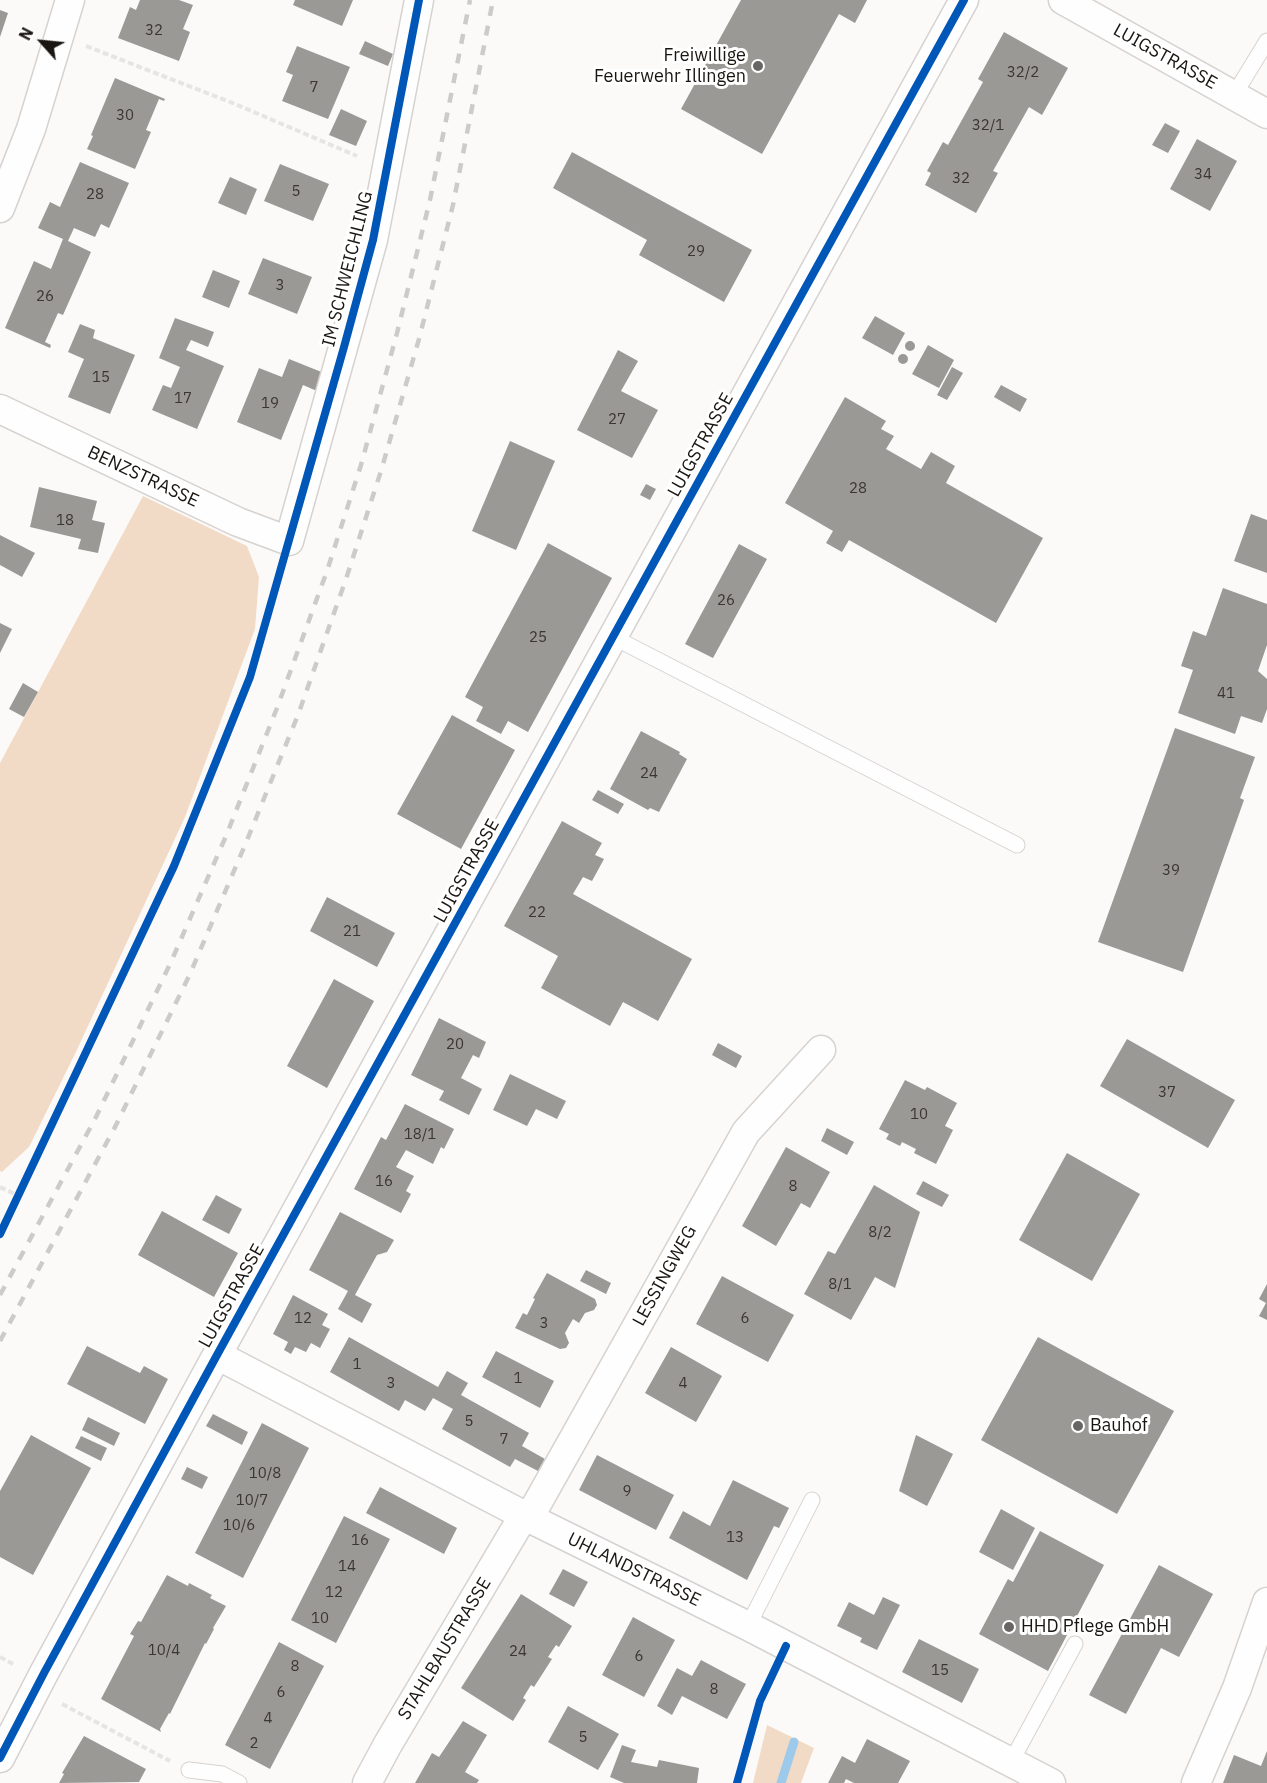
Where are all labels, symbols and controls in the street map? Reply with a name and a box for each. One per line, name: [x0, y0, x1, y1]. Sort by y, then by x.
north arrow: [12, 12, 72, 72]
street label: LUIGSTRASSE: [1109, 20, 1221, 94]
house number: 32: [145, 22, 163, 40]
text: N: [14, 24, 38, 44]
place label: Freiwillige Feuerwehr Illingen: [594, 45, 746, 88]
marker: Freiwillige Feuerwehr Illingen: [751, 59, 765, 73]
house number: 32/2: [1007, 64, 1039, 82]
house number: 7: [310, 79, 318, 97]
house number: 30: [116, 107, 134, 125]
house number: 32/1: [972, 117, 1004, 135]
house number: 34: [1194, 166, 1212, 184]
house number: 32: [952, 170, 970, 188]
house number: 5: [292, 183, 300, 201]
house number: 28: [86, 186, 104, 204]
street label: IM SCHWEICHLING: [318, 189, 378, 349]
house number: 29: [687, 243, 705, 261]
house number: 3: [276, 277, 284, 295]
house number: 26: [36, 288, 54, 306]
house number: 15: [92, 369, 110, 387]
street label: LUIGSTRASSE: [664, 389, 738, 501]
house number: 17: [174, 390, 192, 408]
house number: 19: [261, 395, 279, 413]
house number: 27: [608, 411, 626, 429]
street label: BENZSTRASSE: [84, 442, 202, 512]
house number: 28: [849, 480, 867, 498]
house number: 18: [56, 512, 74, 530]
house number: 26: [717, 592, 735, 610]
house number: 25: [529, 629, 547, 647]
house number: 41: [1217, 685, 1235, 703]
house number: 24: [640, 765, 658, 783]
street label: LUIGSTRASSE: [430, 815, 504, 927]
house number: 39: [1162, 862, 1180, 880]
house number: 22: [528, 904, 546, 922]
house number: 21: [343, 923, 361, 941]
house number: 20: [446, 1036, 464, 1054]
house number: 37: [1158, 1084, 1176, 1102]
house number: 10: [910, 1106, 928, 1124]
house number: 18/1: [404, 1126, 436, 1144]
house number: 16: [375, 1173, 393, 1191]
house number: 8: [789, 1178, 797, 1196]
street label: LESSINGWEG: [628, 1222, 702, 1330]
house number: 8/2: [868, 1224, 892, 1242]
street label: LUIGSTRASSE: [195, 1240, 269, 1352]
house number: 8/1: [828, 1276, 852, 1294]
house number: 12: [294, 1310, 312, 1328]
house number: 6: [741, 1310, 749, 1328]
house number: 3: [540, 1315, 548, 1333]
house number: 1: [353, 1356, 361, 1374]
house number: 1: [514, 1370, 522, 1388]
house number: 3: [387, 1375, 395, 1393]
house number: 4: [679, 1375, 687, 1393]
house number: 5: [465, 1413, 473, 1431]
place label: Bauhof: [1090, 1415, 1148, 1437]
marker: Bauhof: [1071, 1419, 1085, 1433]
house number: 7: [500, 1431, 508, 1449]
house number: 10/8: [249, 1465, 281, 1483]
house number: 9: [623, 1483, 631, 1501]
house number: 10/7: [236, 1492, 268, 1510]
house number: 10/6: [223, 1517, 255, 1535]
street label: UHLANDSTRASSE: [564, 1528, 704, 1612]
house number: 13: [726, 1529, 744, 1547]
house number: 16: [351, 1532, 369, 1550]
house number: 14: [338, 1558, 356, 1576]
street label: STAHLBAUSTRASSE: [394, 1574, 496, 1724]
house number: 12: [325, 1584, 343, 1602]
house number: 10: [311, 1610, 329, 1628]
place label: HHD Pflege GmbH: [1021, 1616, 1169, 1638]
marker: HHD Pflege GmbH: [1002, 1620, 1016, 1634]
house number: 10/4: [148, 1642, 180, 1660]
house number: 24: [509, 1643, 527, 1661]
house number: 6: [635, 1648, 643, 1666]
house number: 8: [291, 1658, 299, 1676]
house number: 15: [931, 1662, 949, 1680]
house number: 8: [710, 1681, 718, 1699]
house number: 6: [277, 1684, 285, 1702]
house number: 4: [264, 1710, 272, 1728]
house number: 5: [579, 1729, 587, 1747]
house number: 2: [250, 1735, 258, 1753]

